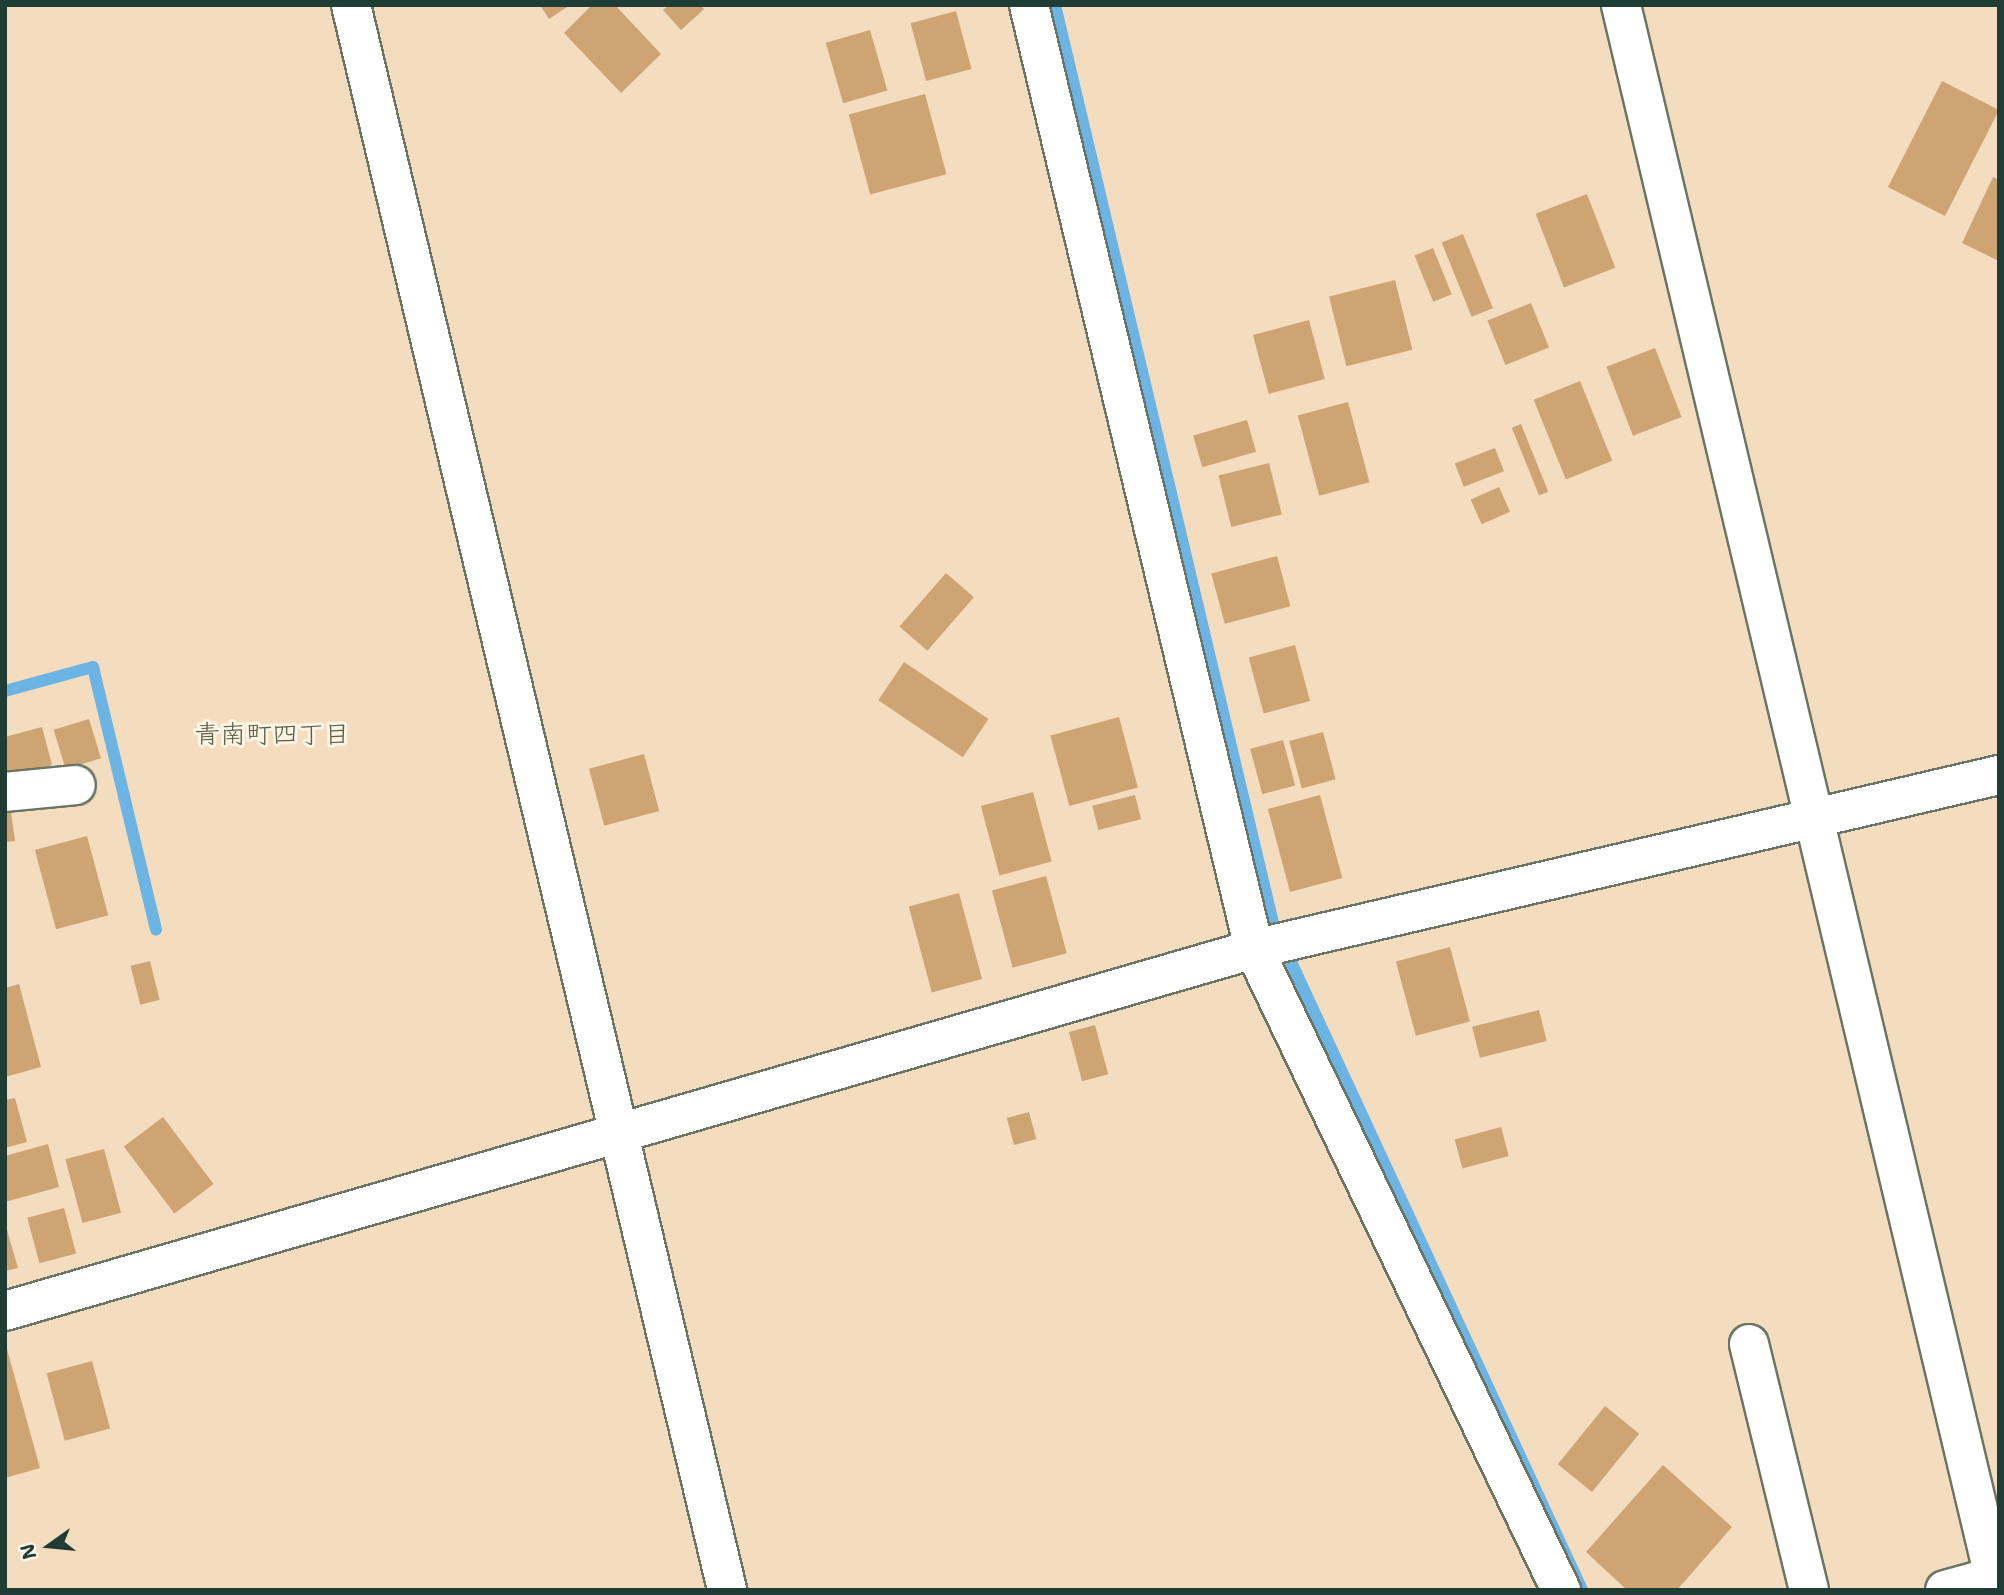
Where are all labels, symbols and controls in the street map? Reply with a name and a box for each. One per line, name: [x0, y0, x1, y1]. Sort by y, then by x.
district label: 青南町四丁目: [194, 718, 350, 750]
north arrow: [14, 1511, 84, 1581]
text: N: [14, 1541, 42, 1562]

